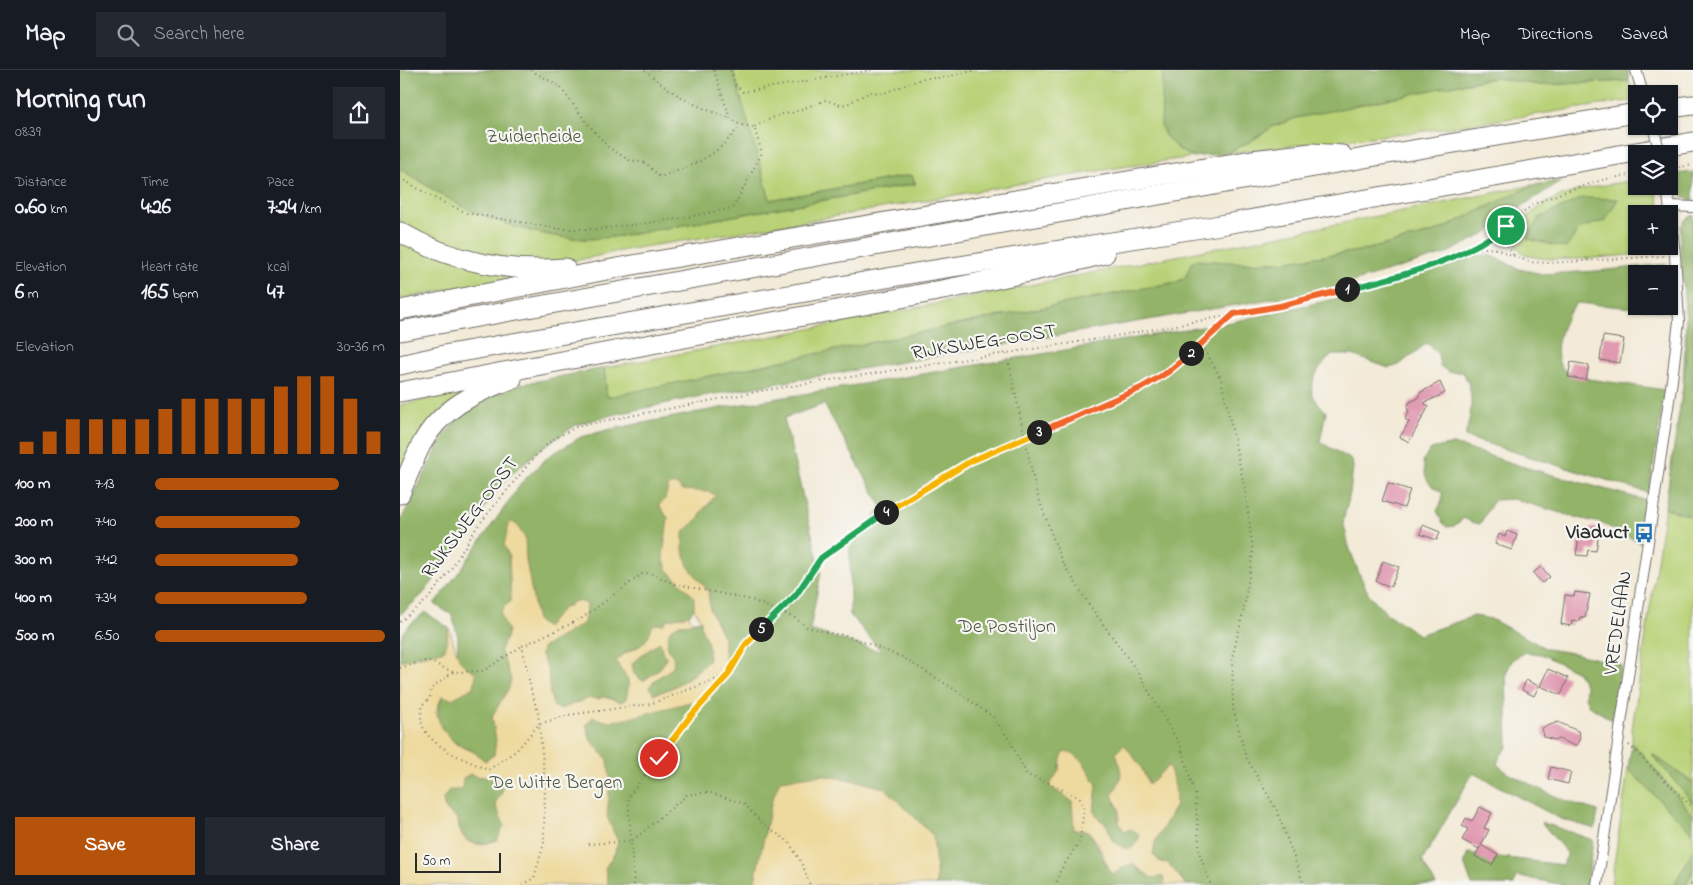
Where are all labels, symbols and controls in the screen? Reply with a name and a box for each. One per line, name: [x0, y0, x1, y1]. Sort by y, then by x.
search box: [96, 12, 446, 57]
text: Map: [25, 17, 66, 52]
icon: search: [114, 21, 142, 49]
text: Search here: [154, 21, 245, 48]
text: Map: [1460, 22, 1490, 48]
text: Directions: [1518, 22, 1593, 48]
text: Saved: [1621, 22, 1668, 48]
text: Morning run: [15, 80, 146, 121]
map controls: [1628, 85, 1678, 315]
button: locate: [1628, 85, 1678, 135]
button: share: [333, 87, 385, 139]
text: 08:39: [15, 120, 41, 144]
park label: Zuiderheide: [487, 123, 582, 152]
button: layers: [1628, 145, 1678, 195]
text: Distance: [15, 172, 67, 193]
text: Time: [141, 172, 169, 193]
text: Pace: [267, 172, 294, 193]
text: 0.60: [15, 193, 47, 223]
text: 4:26: [141, 193, 171, 223]
text: 7:24: [267, 193, 297, 223]
text: km: [47, 199, 67, 220]
text: /km: [297, 199, 321, 220]
pin: [1485, 205, 1527, 247]
button: +: [1628, 205, 1678, 255]
icon: arrive: [1492, 212, 1520, 240]
text: Elevation: [15, 257, 66, 278]
text: Heart rate: [141, 257, 198, 278]
text: kcal: [267, 257, 289, 278]
button: −: [1628, 265, 1678, 315]
pin: 1: [1334, 276, 1360, 302]
text: 6: [15, 278, 24, 308]
text: 165: [141, 278, 169, 308]
text: 47: [267, 278, 284, 308]
text: 1: [1345, 279, 1350, 300]
text: m: [24, 284, 39, 305]
text: bpm: [169, 284, 198, 305]
street label: RIJKSWEG-OOST: [909, 317, 1059, 369]
text: Elevation: [15, 335, 74, 359]
text: 30–36 m: [337, 335, 385, 359]
pin: 2: [1178, 340, 1204, 366]
text: 2: [1188, 343, 1195, 364]
pin: 3: [1026, 420, 1052, 444]
text: 3: [1037, 422, 1042, 443]
street label: RIJKSWEG-OOST: [415, 451, 527, 585]
text: 100 m: [15, 472, 50, 496]
text: 7:13: [95, 472, 115, 496]
pin: 4: [874, 500, 898, 524]
text: 4: [884, 502, 889, 523]
text: 200 m: [15, 510, 53, 534]
text: 7:40: [95, 510, 116, 534]
place label: Viaduct: [1565, 519, 1629, 548]
bus stop icon: Viaduct: [1633, 522, 1655, 544]
text: 300 m: [15, 548, 52, 572]
text: 7:42: [95, 548, 118, 572]
street label: VREDELAAN: [1597, 569, 1641, 678]
text: 400 m: [15, 586, 52, 610]
text: 7:34: [95, 586, 116, 610]
park label: De Postiljon: [957, 613, 1056, 642]
pin: 5: [748, 616, 774, 642]
text: 5: [757, 619, 766, 640]
text: 500 m: [15, 624, 54, 648]
text: 6:50: [95, 624, 119, 648]
pin: [638, 737, 680, 779]
icon: check: [645, 744, 673, 772]
park label: De Witte Bergen: [489, 769, 622, 799]
button: Save: [15, 817, 195, 875]
button: Share: [205, 817, 385, 875]
scale bar: [415, 850, 501, 873]
text: 50 m: [422, 851, 450, 872]

